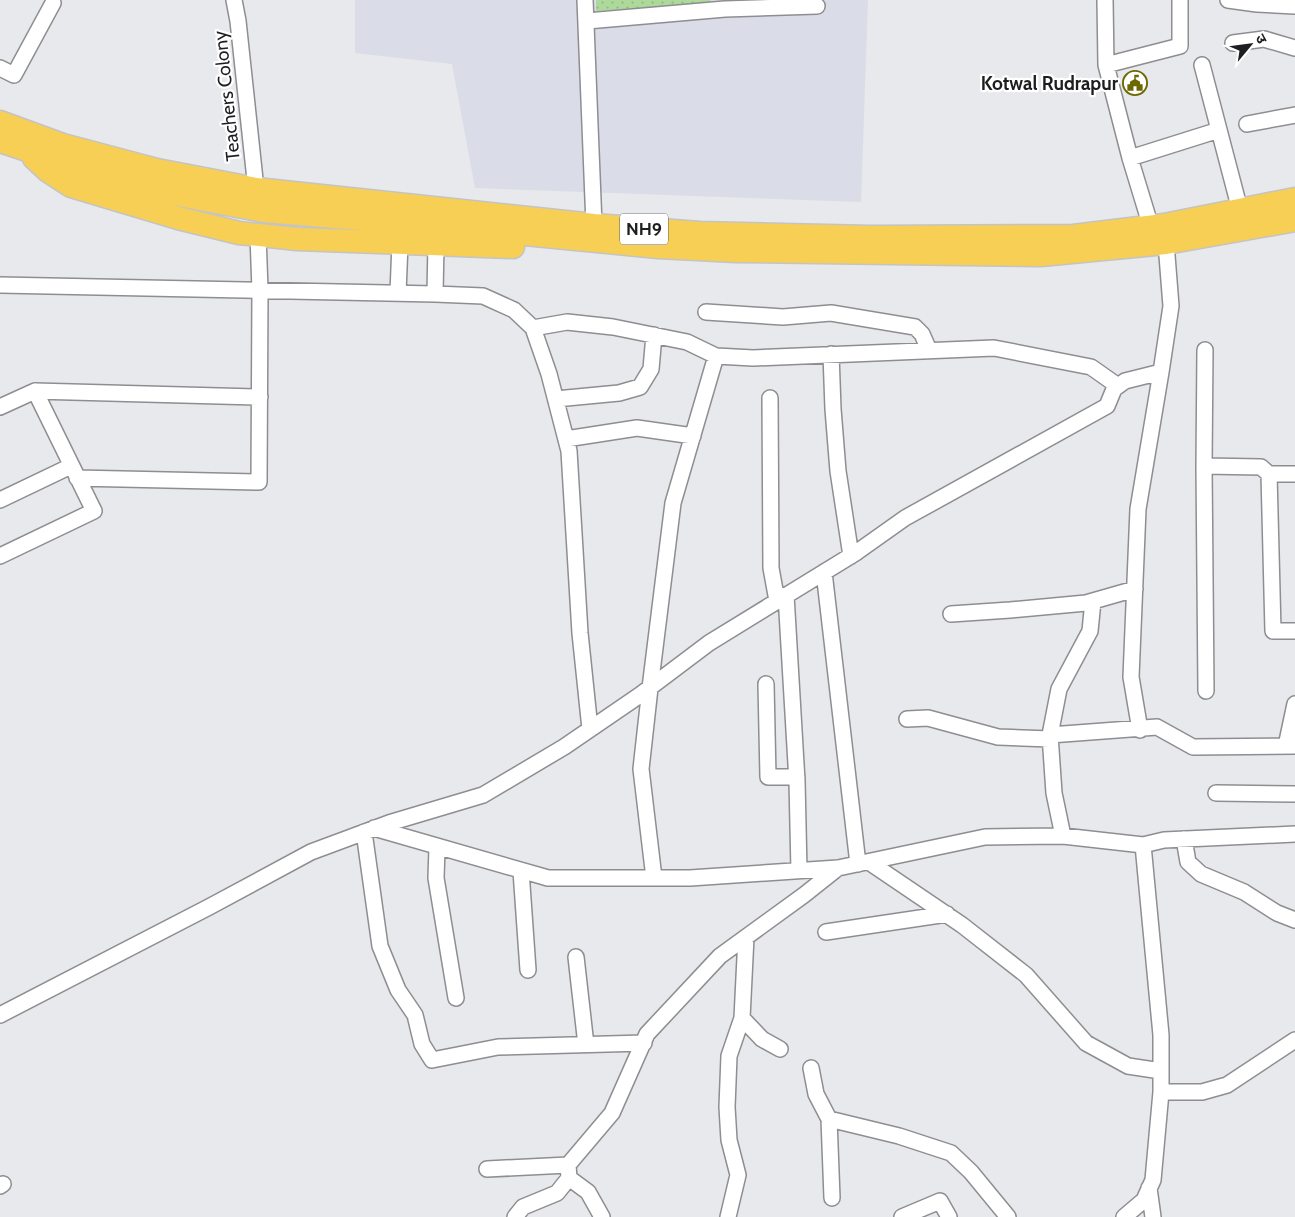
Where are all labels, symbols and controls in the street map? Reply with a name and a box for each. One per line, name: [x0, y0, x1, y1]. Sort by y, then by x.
north arrow: [1225, 20, 1275, 70]
street label: Teachers Colony: [208, 29, 245, 162]
text: उ: [1252, 31, 1272, 47]
public building icon: Kotwal Rudrapur: [1122, 70, 1148, 96]
place label: Kotwal Rudrapur: [981, 72, 1119, 95]
road number: NH9: [620, 213, 668, 244]

